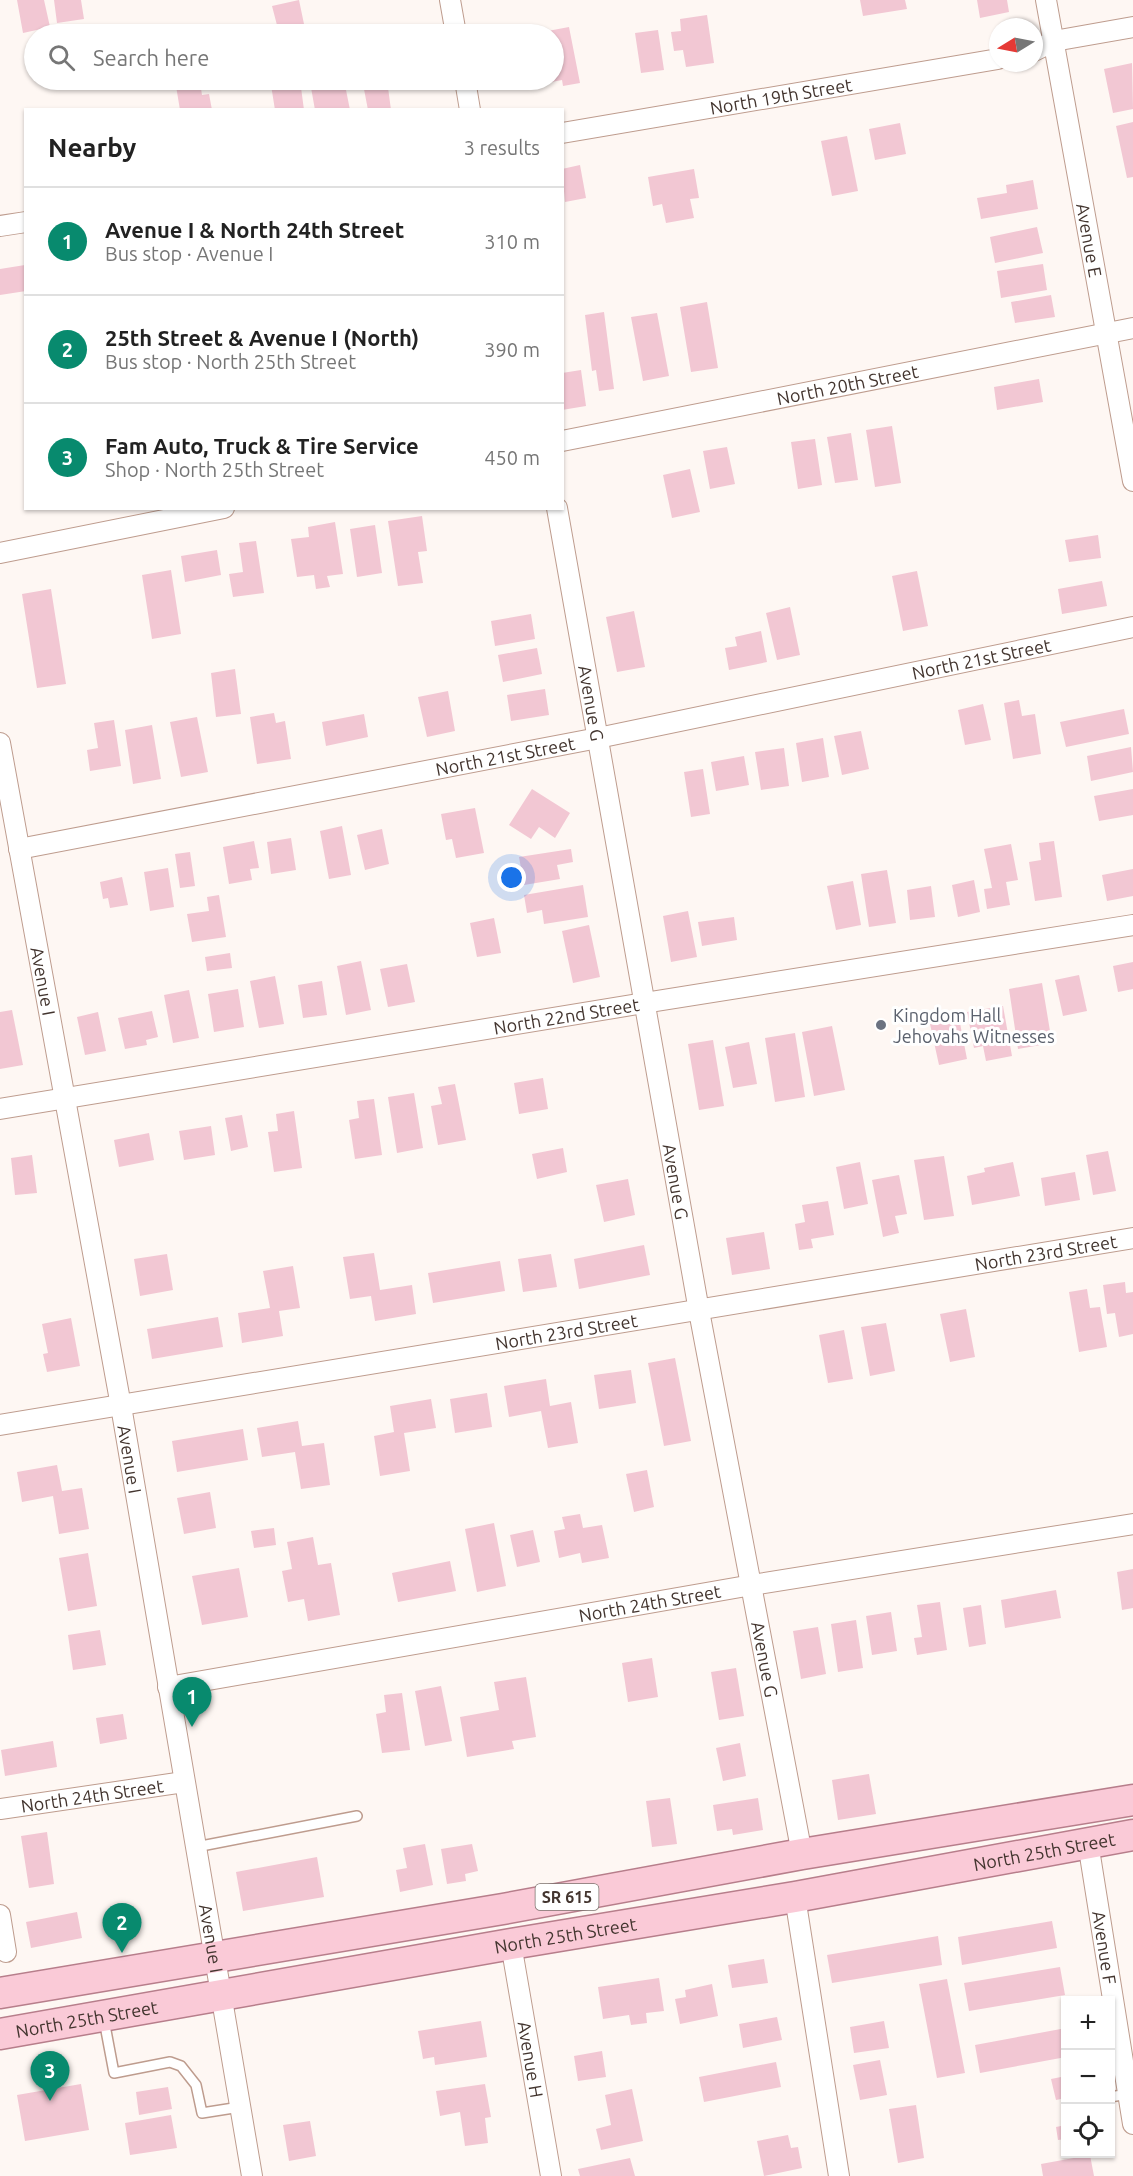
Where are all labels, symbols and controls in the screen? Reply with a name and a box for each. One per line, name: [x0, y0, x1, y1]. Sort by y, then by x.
north arrow: [989, 18, 1043, 72]
search box: [24, 24, 564, 90]
icon: search: [45, 41, 78, 74]
text: Search here: [93, 45, 209, 70]
street label: North 19th Street: [708, 74, 853, 118]
text: Nearby: [48, 133, 136, 162]
text: 3 results: [464, 136, 540, 159]
street label: Avenue E: [1073, 201, 1106, 279]
text: Avenue I & North 24th Street: [105, 217, 404, 242]
text: 1: [62, 230, 73, 253]
text: 310 m: [484, 230, 540, 253]
text: Bus stop · Avenue I: [105, 242, 273, 265]
text: 25th Street & Avenue I (North): [105, 325, 419, 350]
text: 2: [62, 338, 73, 361]
text: 390 m: [484, 338, 540, 361]
text: Bus stop · North 25th Street: [105, 350, 356, 373]
street label: North 20th Street: [775, 361, 920, 408]
text: Fam Auto, Truck & Tire Service: [105, 433, 419, 458]
text: 3: [62, 446, 73, 469]
text: 450 m: [484, 446, 540, 469]
text: Shop · North 25th Street: [105, 458, 324, 481]
street label: North 21st Street: [910, 634, 1053, 683]
street label: Avenue G: [575, 663, 608, 742]
street label: North 21st Street: [434, 733, 576, 779]
your location: [497, 863, 526, 892]
street label: Avenue I: [27, 945, 60, 1017]
street label: North 22nd Street: [492, 994, 641, 1038]
place label: Kingdom Hall Jehovahs Witnesses: [893, 1005, 1055, 1046]
marker: Kingdom Hall Jehovahs Witnesses: [874, 1018, 888, 1032]
street label: Avenue G: [660, 1142, 693, 1221]
street label: North 23rd Street: [973, 1231, 1118, 1274]
street label: North 23rd Street: [494, 1310, 639, 1353]
street label: Avenue I: [114, 1423, 146, 1495]
street label: North 24th Street: [577, 1581, 722, 1625]
street label: Avenue G: [748, 1620, 782, 1699]
pin: 1: [172, 1678, 212, 1727]
street label: North 24th Street: [19, 1775, 165, 1816]
street label: North 25th Street: [972, 1828, 1117, 1874]
road number: SR 615: [536, 1884, 598, 1910]
street label: Avenue I: [196, 1903, 227, 1974]
pin: 2: [102, 1904, 142, 1953]
street label: Avenue F: [1089, 1909, 1121, 1986]
street label: North 25th Street: [493, 1913, 638, 1957]
street label: North 25th Street: [14, 1996, 159, 2041]
map controls: [1061, 1996, 1115, 2158]
button: +: [1061, 1996, 1115, 2050]
street label: Avenue H: [514, 2019, 547, 2099]
button: −: [1061, 2050, 1115, 2104]
pin: 3: [31, 2052, 70, 2101]
button: locate: [1061, 2104, 1115, 2158]

